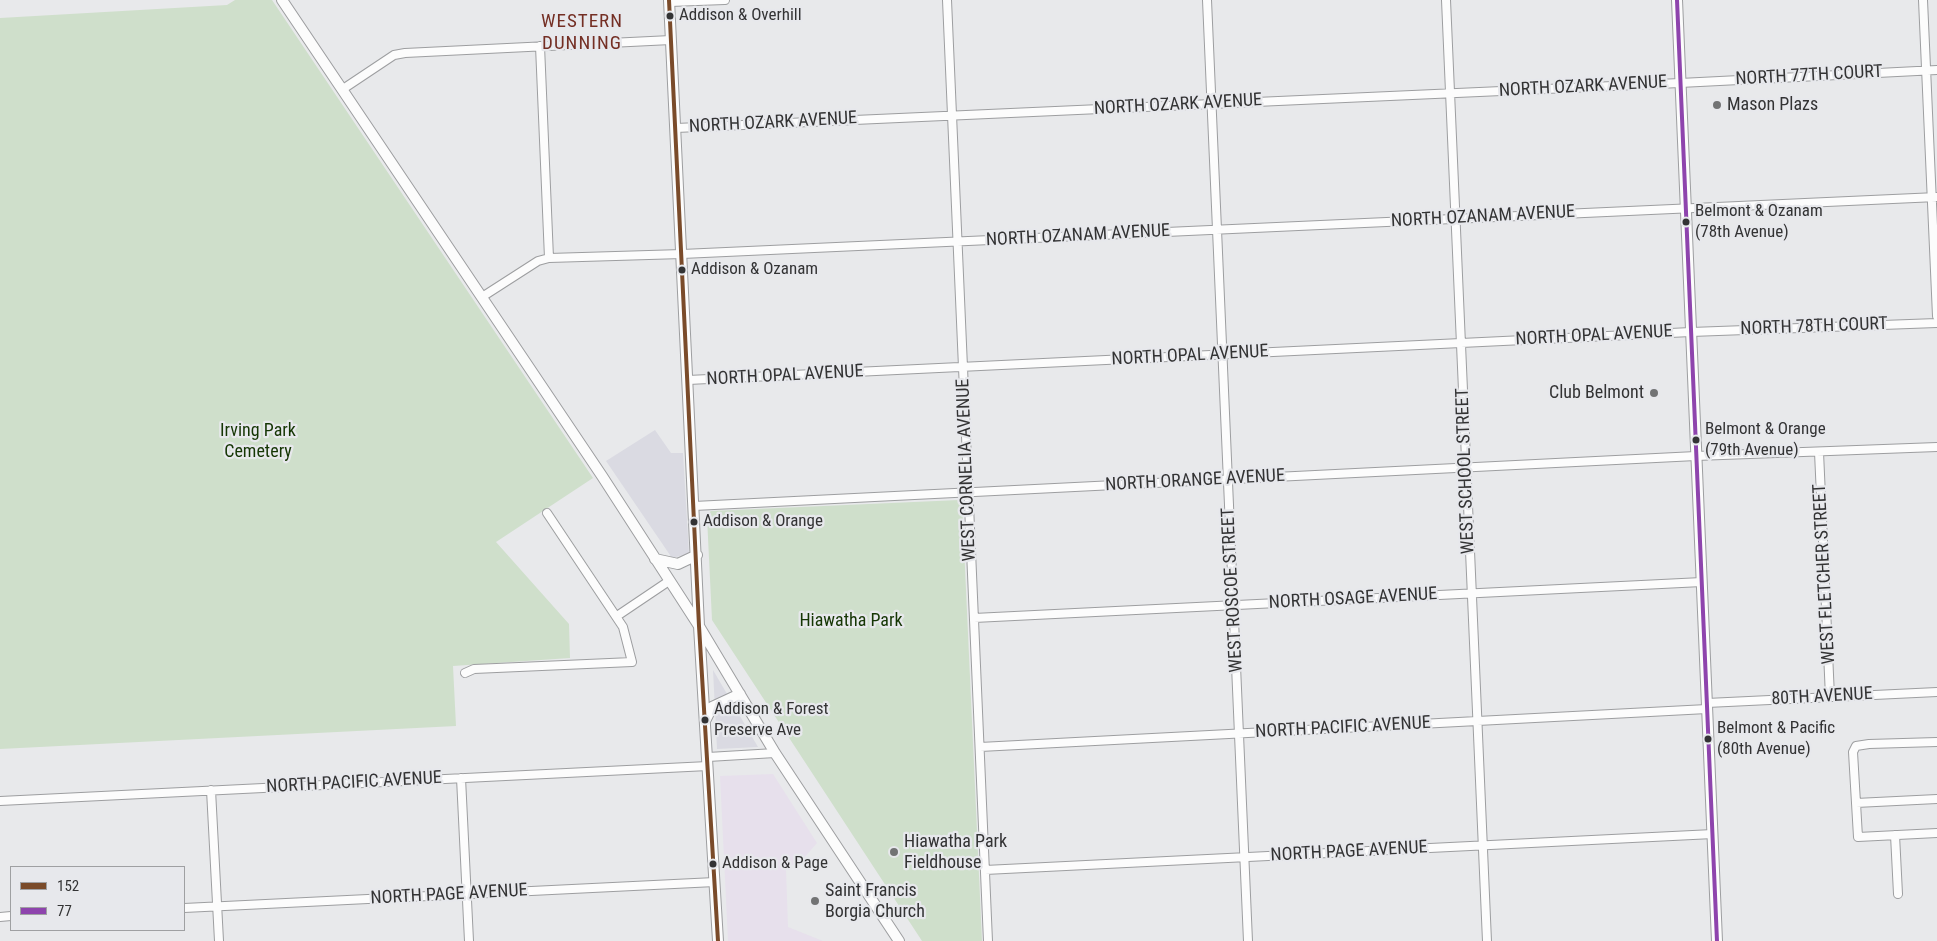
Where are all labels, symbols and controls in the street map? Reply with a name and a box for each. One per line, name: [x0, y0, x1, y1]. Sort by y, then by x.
place label: Addison & Overhill: [679, 6, 802, 26]
district label: WESTERN DUNNING: [540, 11, 624, 55]
marker: Addison & Overhill: [665, 11, 675, 21]
street label: NORTH 77TH COURT: [1735, 61, 1883, 91]
street label: NORTH OZARK AVENUE: [1498, 72, 1668, 102]
street label: NORTH OZARK AVENUE: [1093, 90, 1263, 120]
place label: Mason Plazs: [1727, 94, 1818, 116]
marker: Mason Plazs: [1711, 99, 1723, 111]
street label: NORTH OZARK AVENUE: [688, 108, 858, 138]
street label: NORTH OZANAM AVENUE: [1390, 201, 1576, 233]
place label: Belmont & Ozanam (78th Avenue): [1695, 202, 1823, 242]
marker: Belmont & Ozanam (78th Avenue): [1681, 217, 1691, 227]
street label: NORTH OZANAM AVENUE: [985, 220, 1171, 252]
place label: Addison & Ozanam: [691, 260, 818, 280]
marker: Addison & Ozanam: [677, 265, 687, 275]
street label: NORTH 78TH COURT: [1740, 314, 1888, 340]
street label: NORTH OPAL AVENUE: [1515, 321, 1673, 351]
street label: NORTH OPAL AVENUE: [1111, 341, 1269, 371]
street label: NORTH OPAL AVENUE: [706, 361, 864, 391]
street label: WEST CORNELIA AVENUE: [953, 378, 981, 562]
place label: Club Belmont: [1549, 382, 1644, 404]
marker: Club Belmont: [1648, 387, 1660, 399]
street label: WEST SCHOOL STREET: [1452, 388, 1480, 554]
park label: Irving Park Cemetery: [220, 420, 296, 462]
place label: Belmont & Orange (79th Avenue): [1705, 420, 1826, 460]
marker: Belmont & Orange (79th Avenue): [1691, 435, 1701, 445]
street label: NORTH ORANGE AVENUE: [1105, 466, 1285, 496]
street label: WEST FLETCHER STREET: [1809, 483, 1841, 665]
street label: WEST ROSCOE STREET: [1218, 507, 1248, 673]
place label: Addison & Orange: [703, 512, 823, 532]
marker: Addison & Orange: [689, 517, 699, 527]
street label: NORTH OSAGE AVENUE: [1268, 584, 1438, 614]
park label: Hiawatha Park: [799, 610, 903, 632]
street label: 80TH AVENUE: [1771, 684, 1873, 710]
place label: Addison & Forest Preserve Ave: [714, 700, 828, 740]
street label: NORTH PACIFIC AVENUE: [1255, 713, 1431, 743]
marker: Addison & Forest Preserve Ave: [700, 715, 710, 725]
place label: Belmont & Pacific (80th Avenue): [1717, 719, 1835, 759]
marker: Belmont & Pacific (80th Avenue): [1703, 734, 1713, 744]
street label: NORTH PACIFIC AVENUE: [266, 768, 442, 798]
place label: Hiawatha Park Fieldhouse: [904, 831, 1007, 874]
street label: NORTH PAGE AVENUE: [1270, 837, 1428, 867]
marker: Hiawatha Park Fieldhouse: [888, 846, 900, 858]
place label: Addison & Page: [722, 854, 828, 874]
marker: Addison & Page: [708, 859, 718, 869]
legend: [10, 866, 185, 931]
text: 152: [57, 877, 79, 895]
street label: NORTH PAGE AVENUE: [370, 880, 528, 910]
place label: Saint Francis Borgia Church: [825, 880, 925, 922]
marker: Saint Francis Borgia Church: [809, 895, 821, 907]
text: 77: [57, 902, 72, 920]

